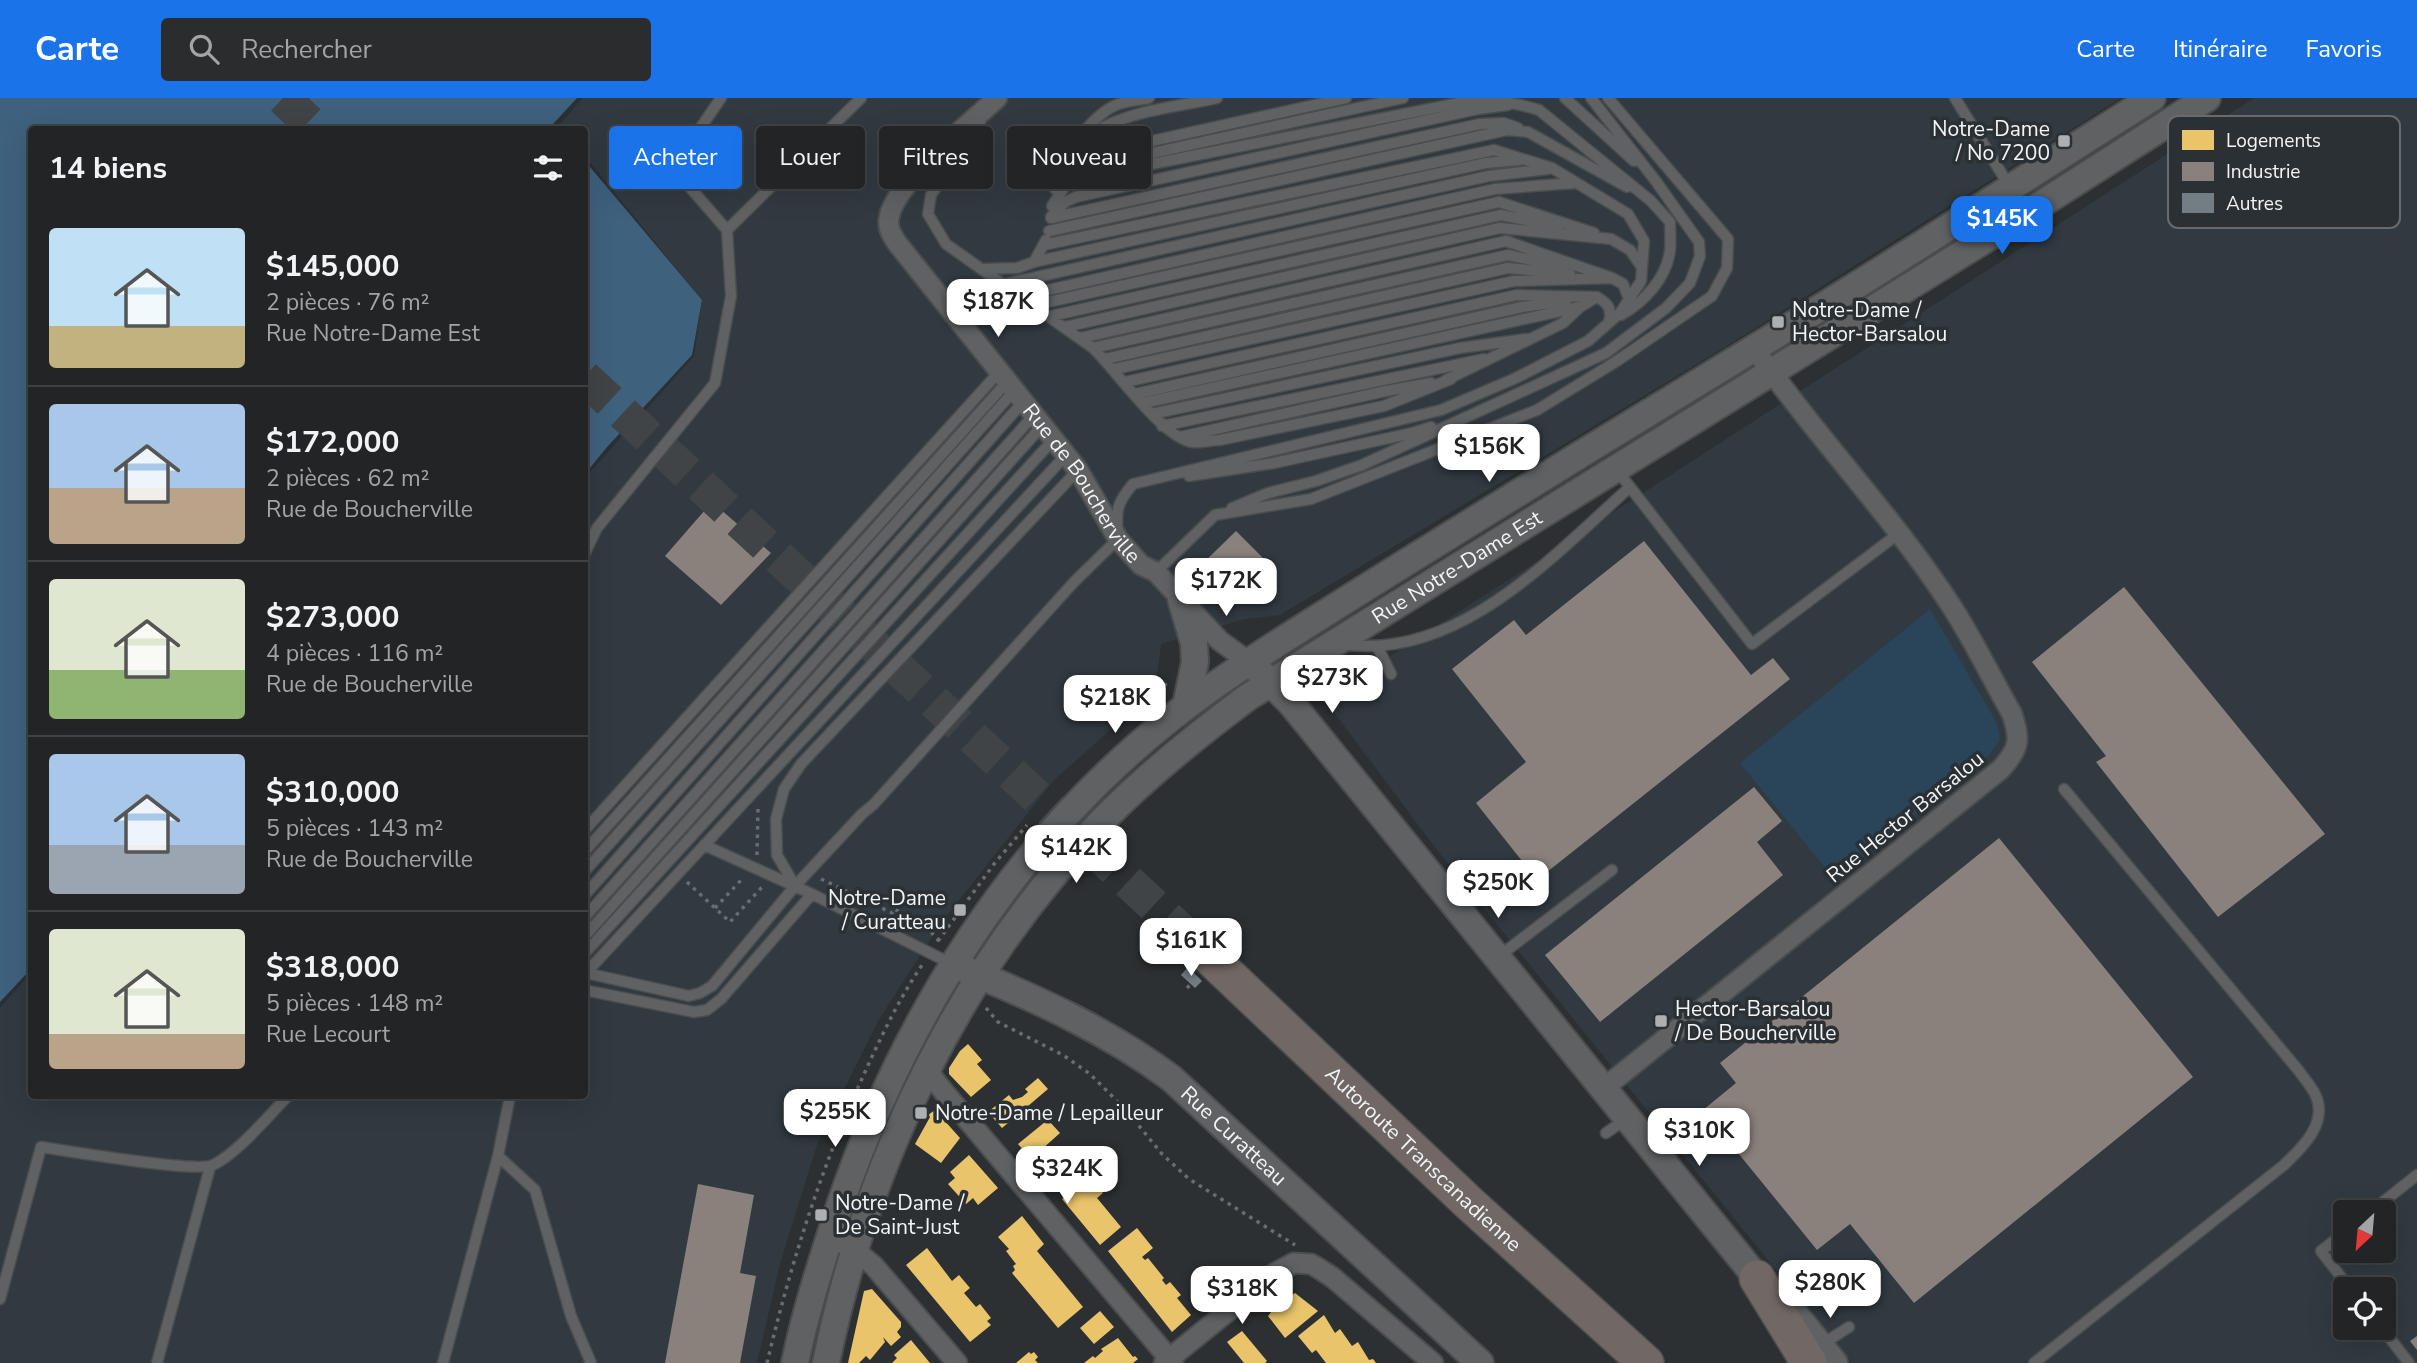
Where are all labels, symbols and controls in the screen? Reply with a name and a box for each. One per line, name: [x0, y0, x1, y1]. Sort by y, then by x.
search box: [161, 18, 651, 81]
text: Carte: [35, 27, 119, 72]
icon: search: [185, 30, 223, 68]
text: Rechercher: [241, 32, 372, 67]
text: Carte: [2076, 33, 2135, 65]
text: Itinéraire: [2173, 33, 2267, 65]
text: Favoris: [2305, 33, 2382, 65]
place label: Notre-Dame / No 7200: [1932, 115, 2050, 167]
legend: [2168, 116, 2400, 228]
chip: Acheter: [609, 126, 742, 189]
chip: Louer: [756, 126, 865, 189]
chip: Filtres: [879, 126, 993, 189]
chip: Nouveau: [1007, 126, 1151, 189]
text: Logements: [2226, 128, 2321, 154]
marker: Notre-Dame / No 7200: [2056, 133, 2072, 149]
text: 14 biens: [49, 148, 167, 189]
icon: filters: [529, 149, 567, 187]
text: Industrie: [2226, 159, 2300, 185]
text: Autres: [2226, 191, 2283, 217]
pin: $145K: [1953, 197, 2051, 256]
text: $145K: [1967, 203, 2037, 234]
text: $145,000: [266, 246, 399, 287]
icon: home: [105, 256, 189, 340]
pin: $187K: [949, 280, 1047, 339]
text: $187K: [963, 286, 1033, 317]
text: 2 pièces · 76 m²: [266, 287, 429, 318]
place label: Notre-Dame / Hector-Barsalou: [1792, 296, 1947, 348]
marker: Notre-Dame / Hector-Barsalou: [1770, 314, 1786, 330]
text: Rue Notre-Dame Est: [266, 318, 480, 349]
street label: Rue de Boucherville: [1016, 398, 1147, 569]
text: $172,000: [266, 422, 399, 463]
pin: $156K: [1440, 424, 1538, 484]
text: $156K: [1454, 431, 1524, 462]
icon: home: [105, 432, 189, 516]
text: 2 pièces · 62 m²: [266, 463, 429, 494]
text: Rue de Boucherville: [266, 494, 473, 525]
street label: Rue Notre-Dame Est: [1367, 504, 1548, 631]
pin: $172K: [1177, 559, 1275, 618]
text: $172K: [1191, 565, 1261, 596]
text: $273,000: [266, 597, 399, 638]
icon: home: [105, 607, 189, 691]
text: 4 pièces · 116 m²: [266, 638, 443, 669]
pin: $273K: [1283, 656, 1381, 715]
text: $273K: [1297, 662, 1367, 693]
text: Rue de Boucherville: [266, 669, 473, 700]
pin: $218K: [1066, 676, 1164, 735]
text: $218K: [1080, 682, 1150, 713]
street label: Rue Hector Barsalou: [1821, 745, 1989, 889]
text: $310,000: [266, 772, 399, 813]
icon: home: [105, 782, 189, 866]
text: 5 pièces · 143 m²: [266, 813, 443, 844]
pin: $142K: [1027, 826, 1125, 885]
text: $142K: [1041, 832, 1111, 863]
text: Rue de Boucherville: [266, 844, 473, 875]
pin: $250K: [1449, 860, 1547, 920]
text: $250K: [1463, 867, 1533, 898]
place label: Notre-Dame / Curatteau: [828, 884, 946, 936]
marker: Notre-Dame / Curatteau: [952, 902, 968, 918]
pin: $161K: [1142, 918, 1240, 978]
text: $161K: [1156, 925, 1226, 956]
text: $318,000: [266, 947, 399, 988]
icon: home: [105, 957, 189, 1041]
text: 5 pièces · 148 m²: [266, 988, 443, 1019]
place label: Hector-Barsalou / De Boucherville: [1674, 995, 1836, 1047]
marker: Hector-Barsalou / De Boucherville: [1653, 1013, 1669, 1029]
text: Rue Lecourt: [266, 1019, 390, 1050]
street label: Autoroute Transcanadienne: [1319, 1060, 1528, 1258]
street label: Rue Curatteau: [1175, 1080, 1293, 1192]
pin: $255K: [786, 1090, 884, 1149]
text: $255K: [800, 1096, 870, 1127]
place label: Notre-Dame / Lepailleur: [935, 1099, 1164, 1127]
marker: Notre-Dame / Lepailleur: [913, 1105, 929, 1121]
pin: $310K: [1650, 1108, 1748, 1168]
text: $310K: [1664, 1115, 1734, 1146]
pin: $324K: [1018, 1146, 1116, 1206]
text: $324K: [1032, 1153, 1102, 1184]
place label: Notre-Dame / De Saint-Just: [835, 1189, 965, 1241]
north arrow: [2333, 1200, 2396, 1264]
map controls: [2333, 1200, 2396, 1340]
marker: Notre-Dame / De Saint-Just: [813, 1207, 829, 1223]
pin: $280K: [1781, 1260, 1879, 1320]
pin: $318K: [1193, 1266, 1291, 1326]
text: $280K: [1795, 1267, 1865, 1298]
text: $318K: [1207, 1273, 1277, 1304]
button: locate: [2333, 1277, 2396, 1340]

